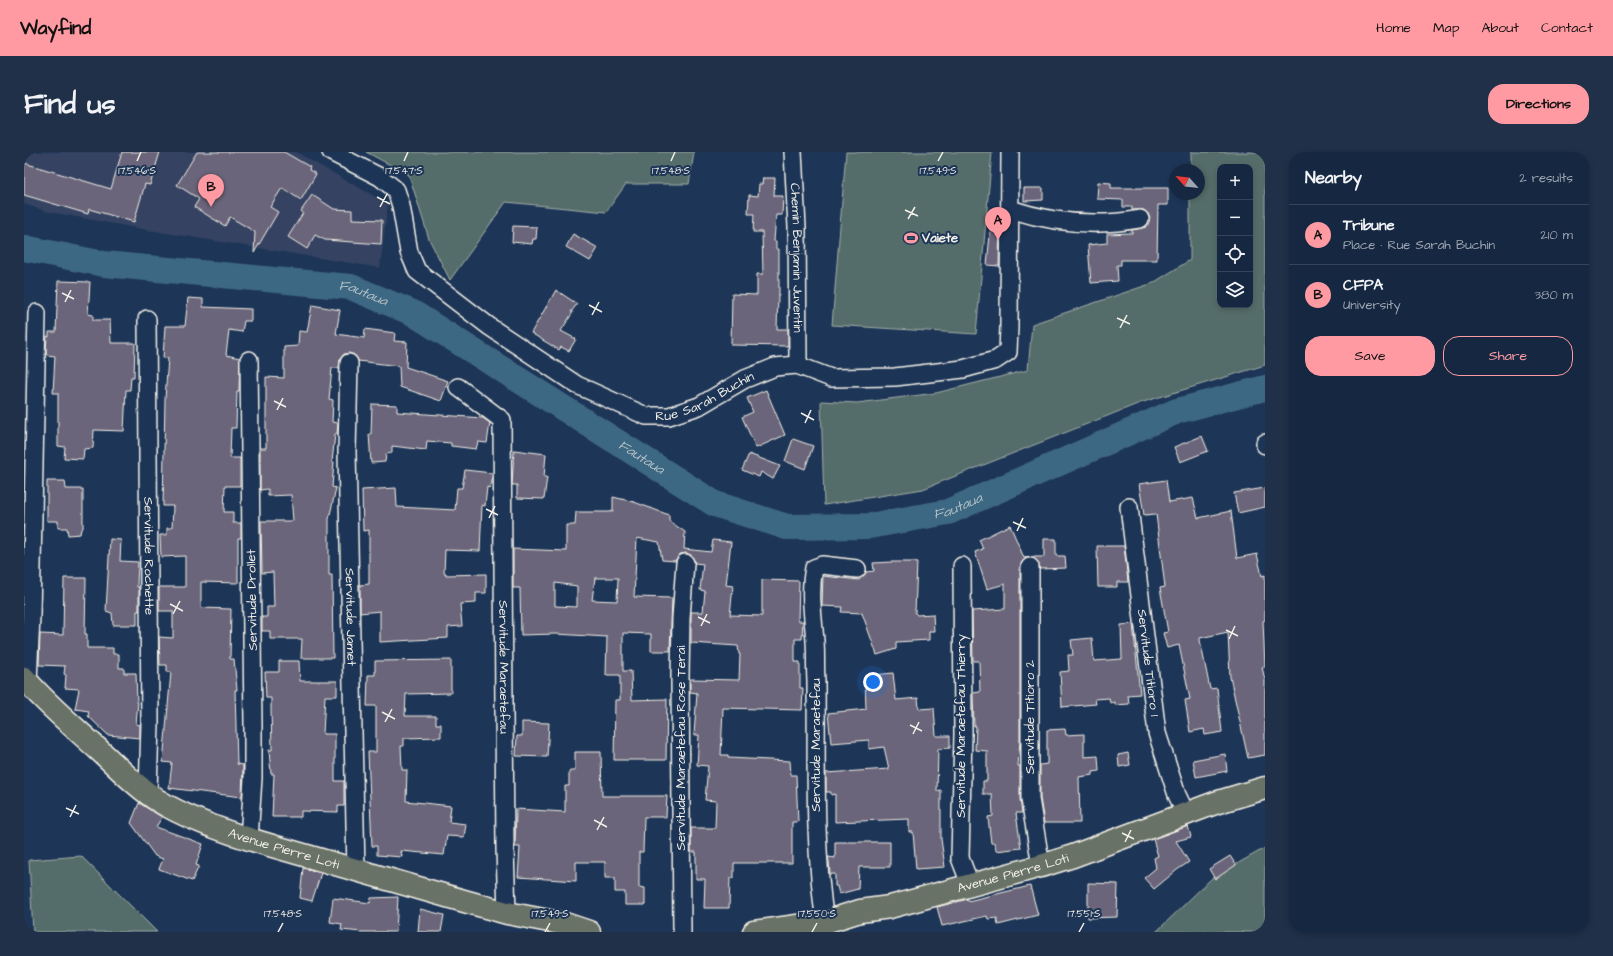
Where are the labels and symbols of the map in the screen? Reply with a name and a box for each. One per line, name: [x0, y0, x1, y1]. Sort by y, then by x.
text: 17.546°S: [118, 164, 156, 178]
text: 17.547°S: [385, 164, 423, 178]
text: 17.548°S: [652, 164, 690, 178]
text: 17.549°S: [919, 164, 957, 178]
north arrow: [1169, 164, 1205, 200]
pin: B: [198, 174, 224, 207]
street label: Chemin Benjamin Juventin: [786, 183, 807, 333]
pin: A: [985, 207, 1011, 240]
place label: Vaiete: [921, 229, 958, 247]
sports icon: Vaiete: [903, 230, 919, 246]
water label: Fautaua: [338, 276, 391, 312]
street label: Rue Sarah Buchin: [655, 367, 757, 425]
water label: Fautaua: [614, 435, 669, 480]
water label: Fautaua: [932, 488, 986, 524]
street label: Servitude Rochette: [139, 497, 158, 615]
street label: Servitude Drollet: [242, 548, 262, 651]
street label: Servitude Jamet: [340, 568, 361, 667]
street label: Servitude Maraetefau: [494, 600, 513, 734]
street label: Servitude Titioro 1: [1133, 608, 1164, 718]
street label: Servitude Maraetefau Thierry: [952, 634, 971, 818]
street label: Servitude Maraetefau Rose Terai: [672, 646, 690, 850]
street label: Servitude Titioro 2: [1021, 660, 1039, 774]
your location: [863, 672, 883, 692]
street label: Servitude Maraetefau: [807, 678, 825, 812]
street label: Avenue Pierre Loti: [226, 824, 341, 874]
street label: Avenue Pierre Loti: [955, 849, 1071, 897]
text: 17.548°S: [264, 907, 302, 921]
text: 17.549°S: [531, 907, 569, 921]
text: 17.550°S: [798, 907, 837, 921]
text: 17.551°S: [1068, 907, 1101, 921]

